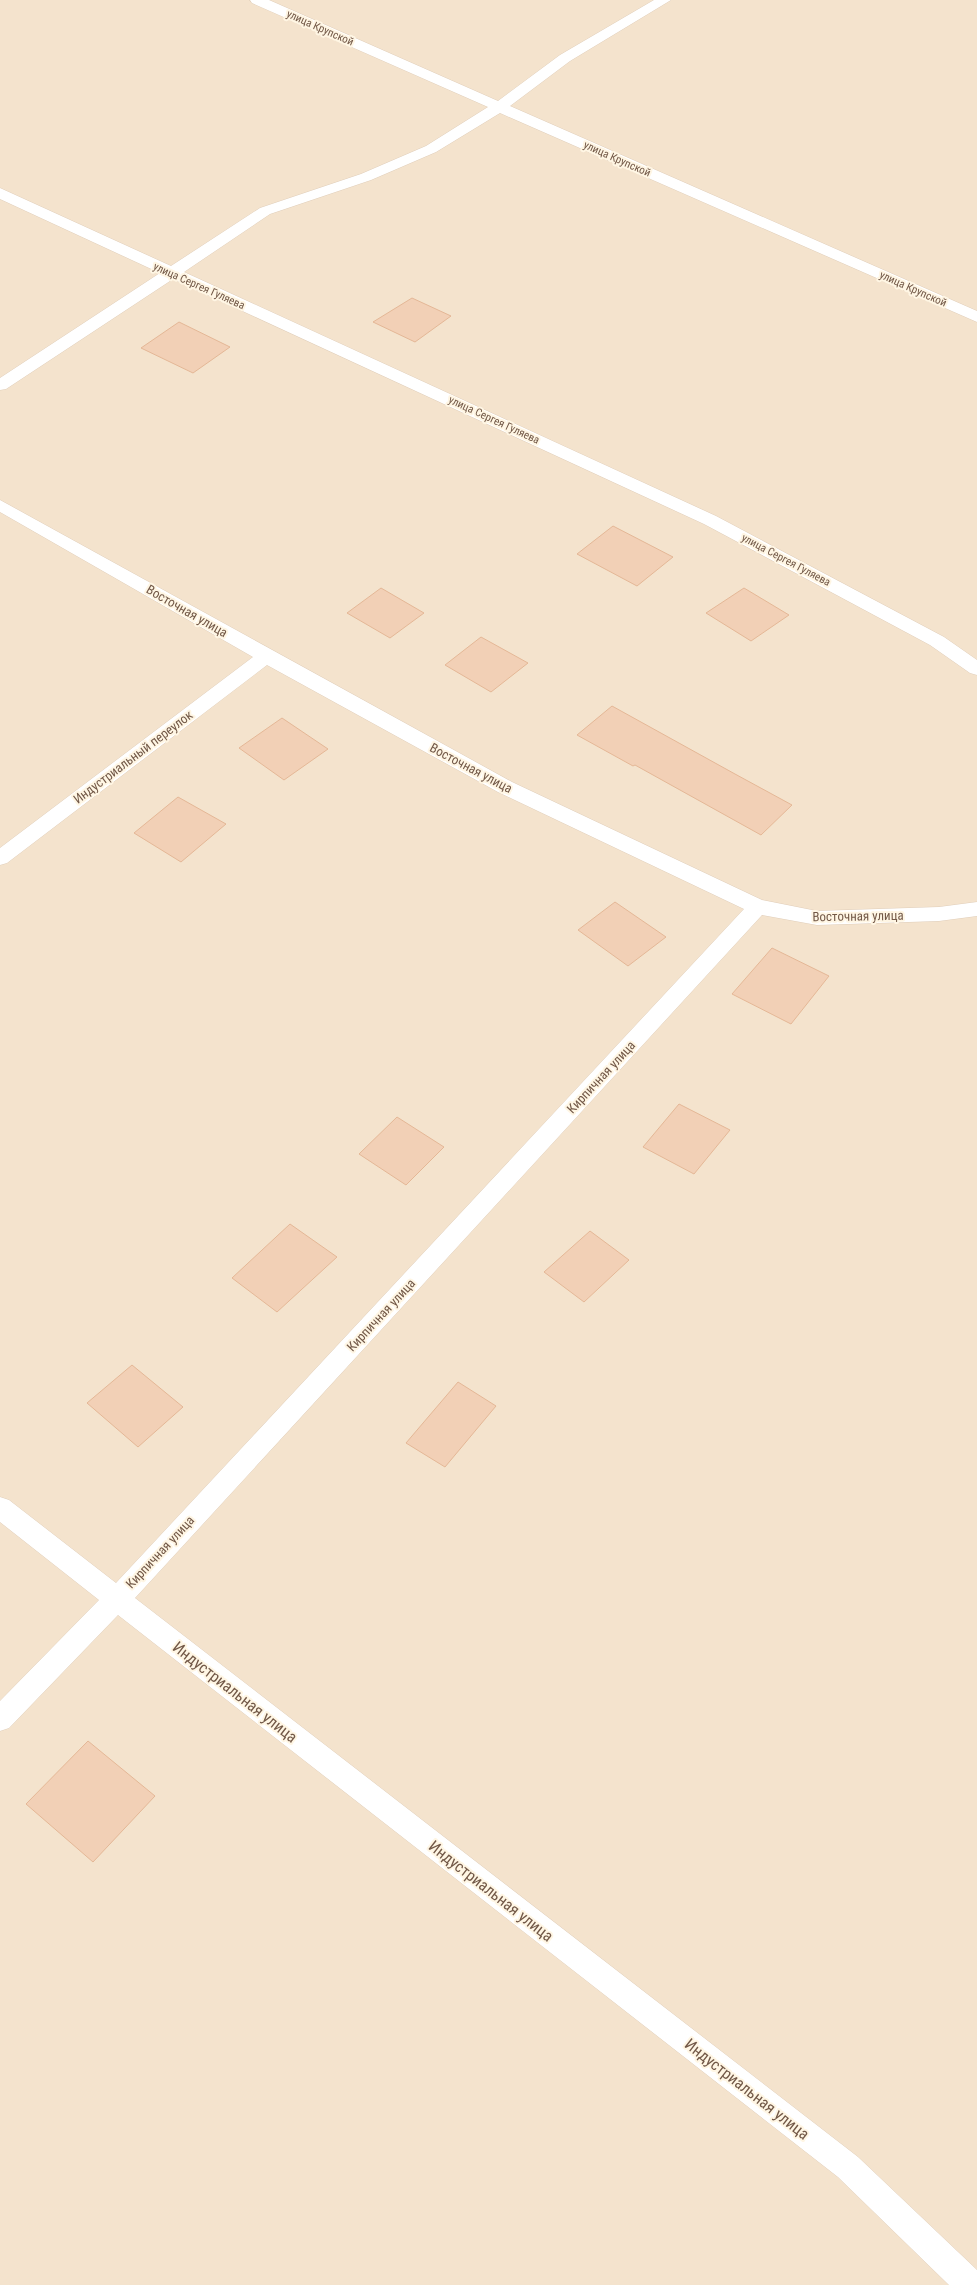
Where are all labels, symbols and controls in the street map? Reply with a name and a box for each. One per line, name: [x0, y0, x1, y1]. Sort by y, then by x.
street label: улица Крупской: [284, 7, 356, 49]
street label: улица Крупской: [581, 138, 653, 180]
street label: улица Сергея Гуляева: [151, 260, 247, 312]
street label: улица Крупской: [877, 268, 949, 310]
street label: улица Сергея Гуляева: [446, 393, 542, 447]
street label: улица Сергея Гуляева: [739, 531, 833, 589]
street label: Восточная улица: [144, 582, 230, 640]
street label: Индустриальный переулок: [70, 707, 196, 807]
street label: Восточная улица: [427, 740, 515, 796]
street label: Восточная улица: [812, 908, 904, 924]
street label: Кирпичная улица: [564, 1038, 638, 1116]
street label: Кирпичная улица: [344, 1276, 418, 1354]
street label: Кирпичная улица: [123, 1513, 197, 1591]
street label: Индустриальная улица: [169, 1637, 301, 1747]
street label: Индустриальная улица: [425, 1836, 557, 1946]
street label: Индустриальная улица: [681, 2034, 813, 2144]

